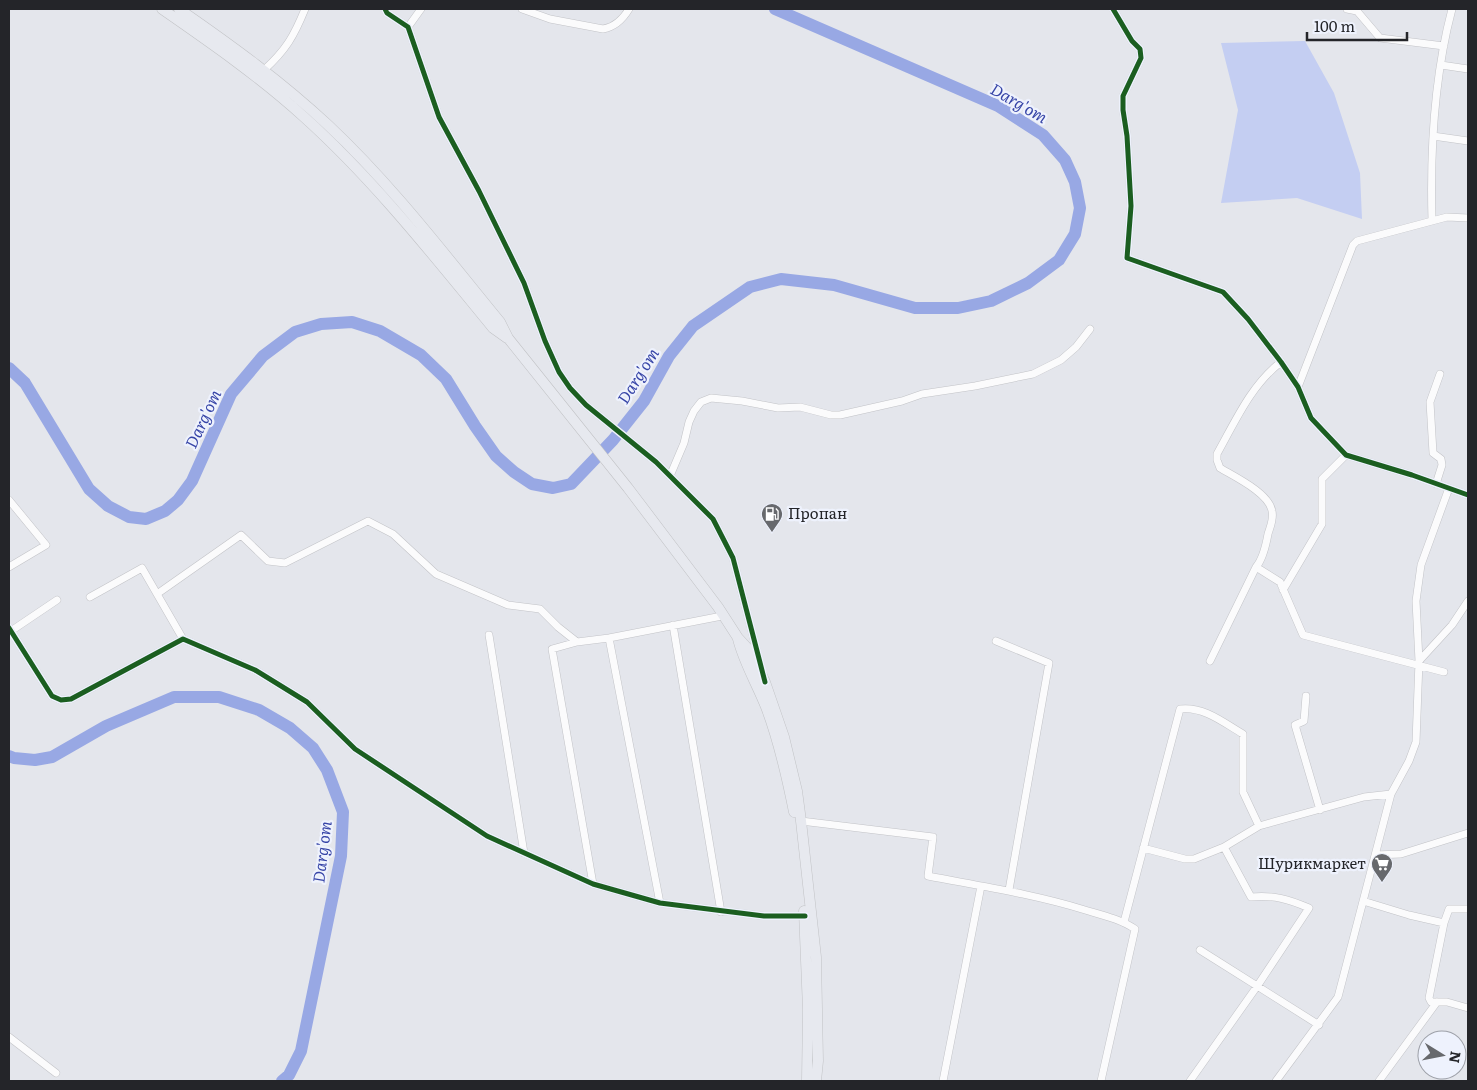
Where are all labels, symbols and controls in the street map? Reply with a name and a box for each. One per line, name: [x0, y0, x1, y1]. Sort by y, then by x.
scale bar: [1307, 10, 1407, 42]
text: 100 m: [1314, 14, 1355, 37]
water label: Darg'om: [987, 76, 1052, 128]
water label: Darg'om: [610, 343, 664, 408]
water label: Darg'om: [178, 385, 226, 452]
place label: Пропан: [788, 501, 847, 524]
fuel station icon: Пропан: [760, 502, 784, 533]
water label: Darg'om: [305, 820, 337, 884]
place label: Шурикмаркет: [1258, 851, 1366, 874]
supermarket icon: Шурикмаркет: [1370, 852, 1394, 883]
north arrow: [1417, 1030, 1467, 1080]
text: N: [1445, 1050, 1467, 1065]

